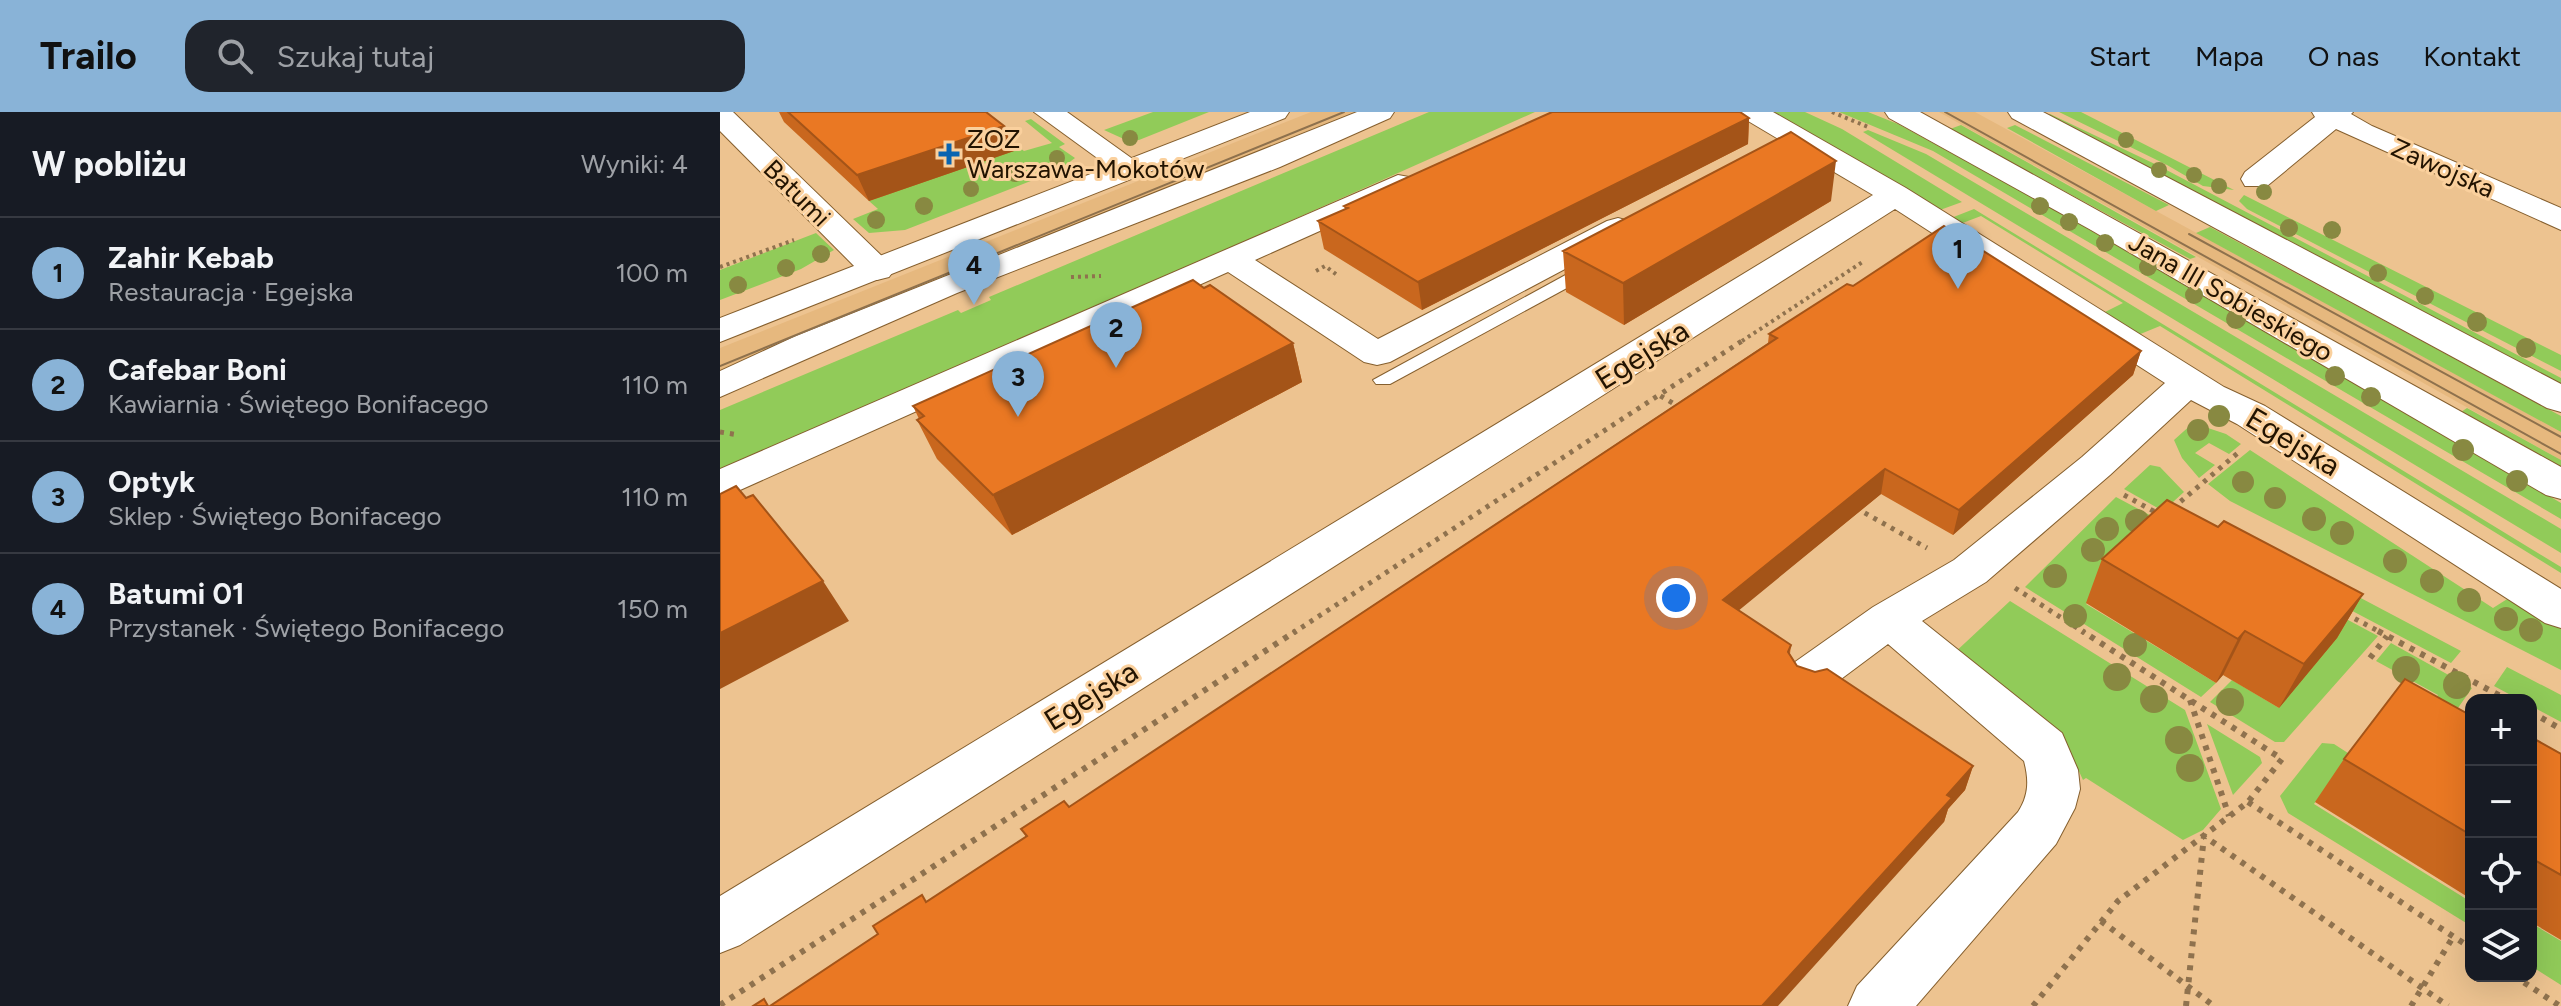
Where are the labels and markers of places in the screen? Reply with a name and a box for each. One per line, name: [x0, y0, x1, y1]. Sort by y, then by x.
place label: ZOZ Warszawa-Mokotów: [967, 123, 1205, 185]
marker: ZOZ Warszawa-Mokotów: [938, 143, 960, 165]
pin: 1: [1932, 223, 1984, 289]
pin: 4: [948, 239, 1000, 305]
pin: 2: [1090, 302, 1142, 368]
pin: 3: [992, 351, 1044, 417]

